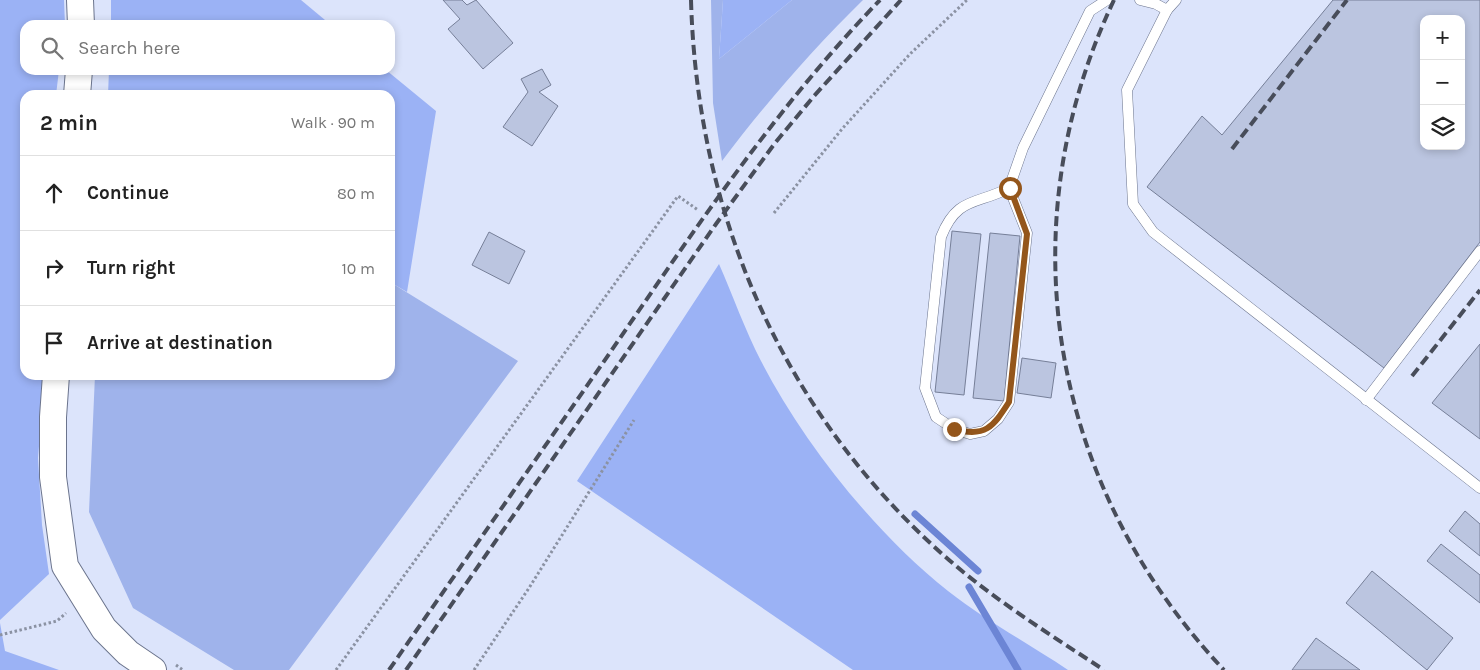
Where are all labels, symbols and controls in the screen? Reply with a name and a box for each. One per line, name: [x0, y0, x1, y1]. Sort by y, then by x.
map controls: [1420, 15, 1465, 150]
button: +: [1420, 15, 1465, 60]
search box: [20, 20, 395, 75]
icon: search: [38, 34, 66, 62]
text: Search here: [78, 37, 180, 59]
button: −: [1420, 60, 1465, 105]
button: layers: [1420, 105, 1465, 150]
text: 2 min: [40, 111, 98, 135]
text: Walk · 90 m: [291, 113, 375, 132]
route start: [999, 177, 1022, 200]
icon: ahead: [40, 179, 68, 207]
text: Continue: [87, 182, 169, 204]
text: 80 m: [337, 184, 375, 203]
icon: right: [40, 254, 68, 282]
text: Turn right: [87, 257, 176, 279]
text: 10 m: [341, 259, 375, 278]
icon: arrive: [40, 329, 68, 357]
text: Arrive at destination: [87, 332, 273, 354]
route end: [943, 418, 966, 441]

